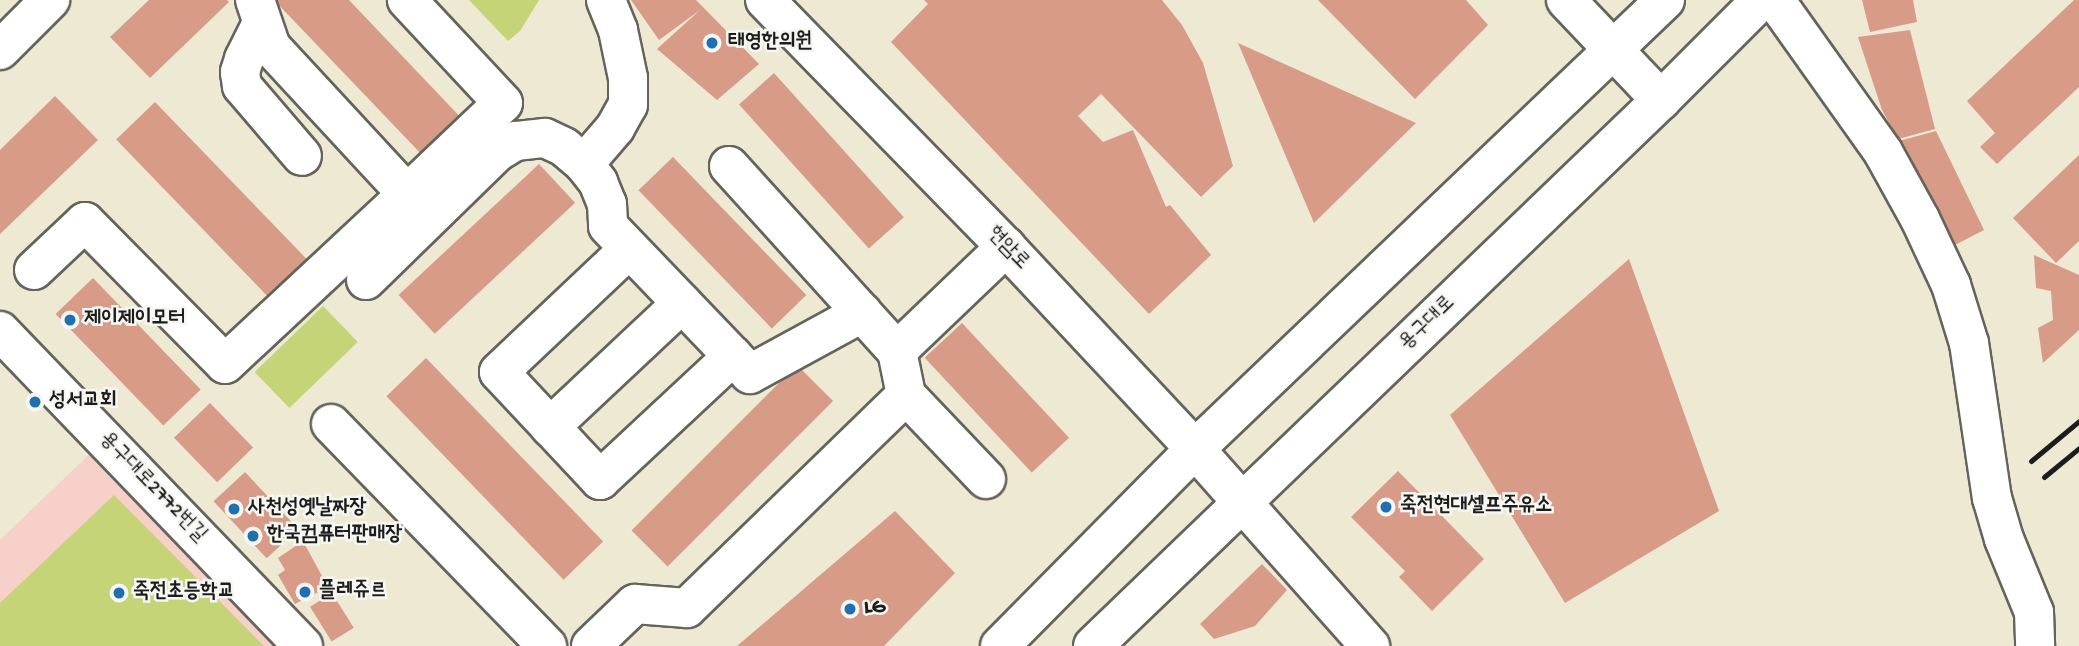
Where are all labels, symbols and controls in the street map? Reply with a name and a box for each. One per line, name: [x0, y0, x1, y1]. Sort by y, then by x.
place label: 태영한의원: [728, 30, 812, 56]
marker: 태영한의원: [702, 33, 722, 53]
street label: 현암로: [980, 222, 1034, 276]
street label: 용구대로: [1395, 291, 1461, 357]
place label: 제이제이모터: [84, 307, 185, 333]
marker: 제이제이모터: [62, 312, 78, 328]
place label: 성서교회: [49, 389, 117, 415]
marker: 성서교회: [27, 394, 43, 410]
street label: 용구대로2772번길: [93, 428, 211, 548]
place label: 죽전현대셀프주유소: [1400, 494, 1552, 520]
place label: 사천성옛날짜장: [248, 496, 366, 522]
marker: 죽전현대셀프주유소: [1378, 499, 1394, 515]
marker: 사천성옛날짜장: [226, 501, 242, 517]
place label: 한국컴퓨터판매장: [267, 523, 402, 549]
marker: 한국컴퓨터판매장: [245, 528, 261, 544]
place label: 플레쥬르: [319, 579, 387, 605]
place label: 죽전초등학교: [133, 580, 234, 606]
marker: 플레쥬르: [297, 584, 313, 600]
marker: 죽전초등학교: [111, 585, 127, 601]
place label: LG: [864, 596, 885, 622]
marker: LG: [842, 601, 858, 617]

